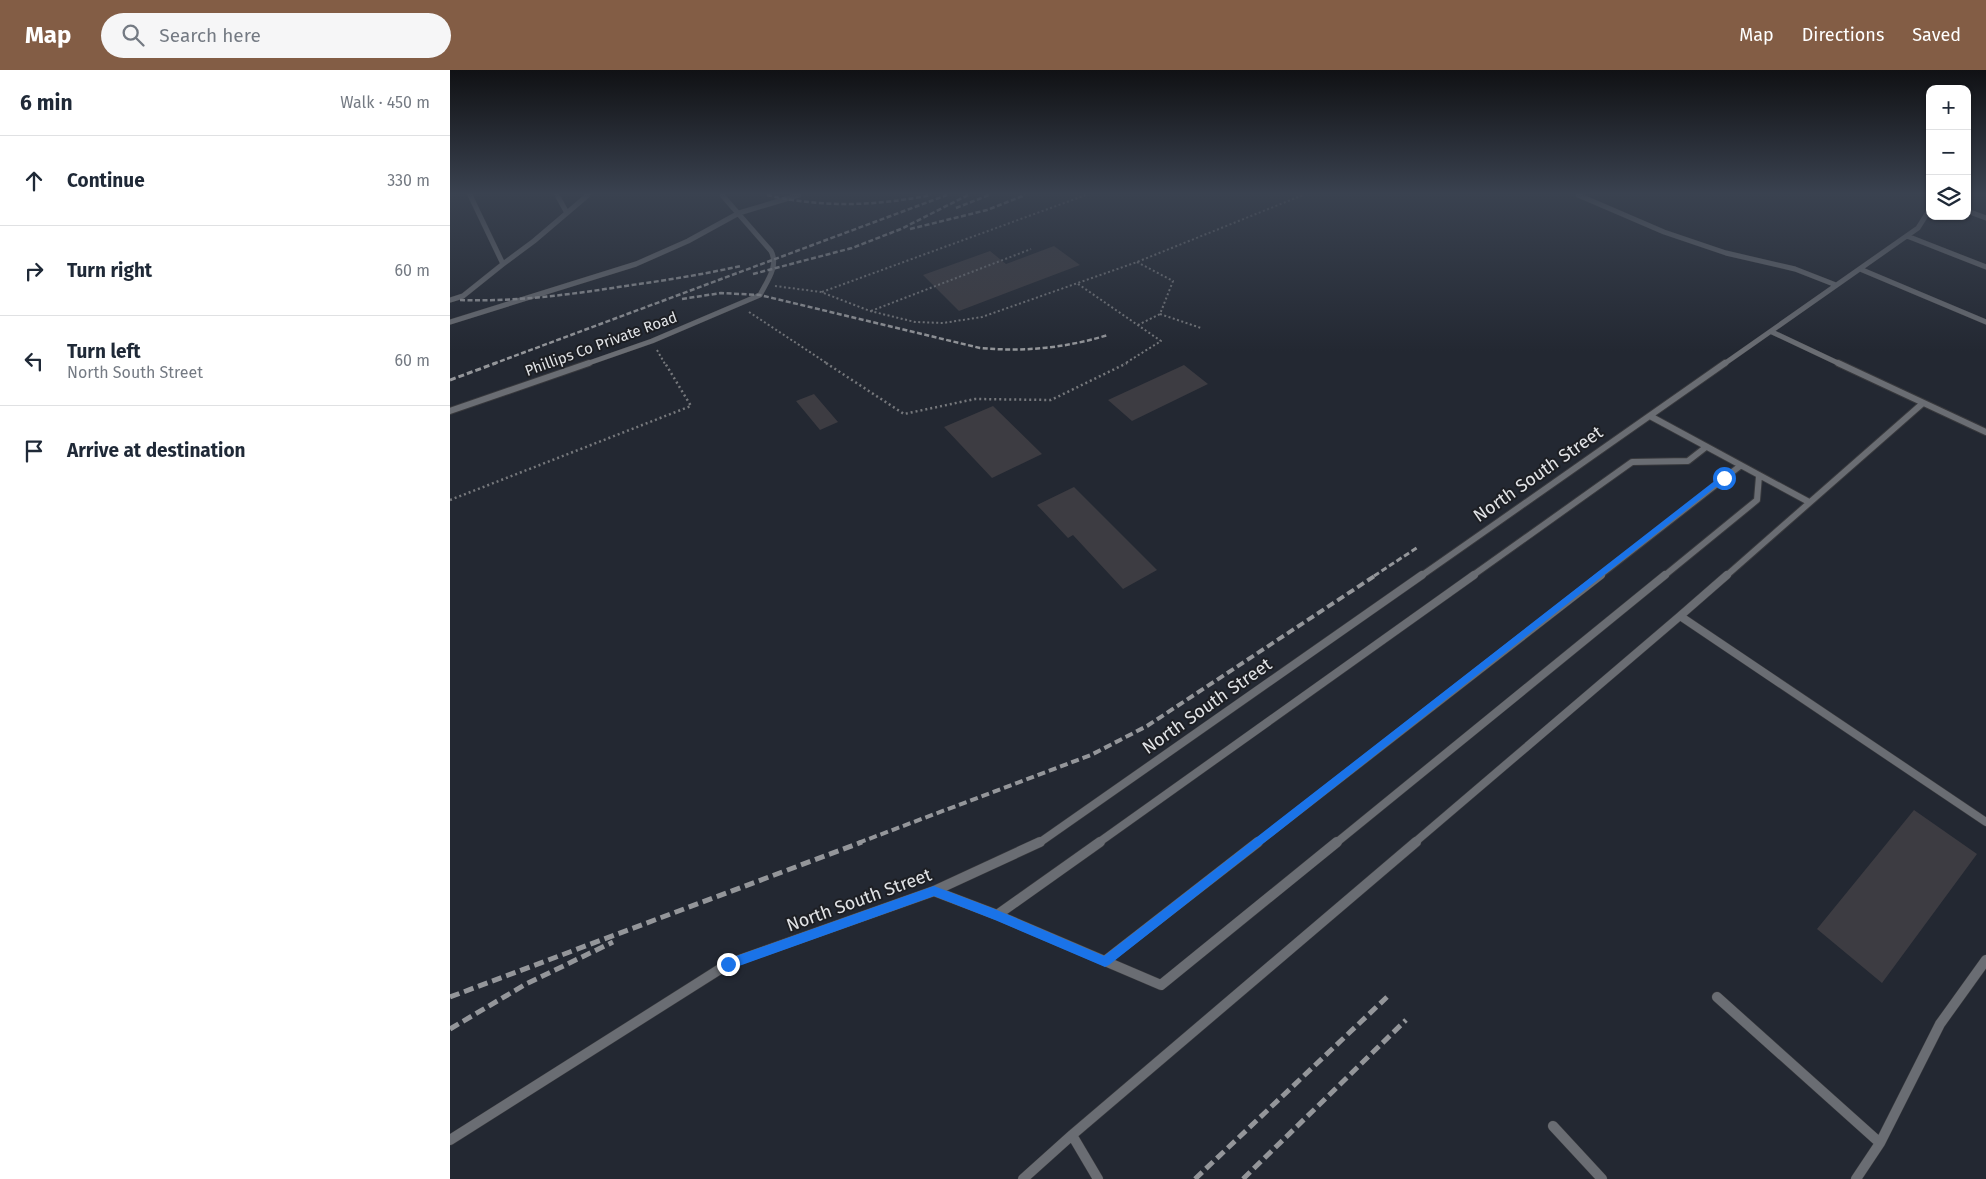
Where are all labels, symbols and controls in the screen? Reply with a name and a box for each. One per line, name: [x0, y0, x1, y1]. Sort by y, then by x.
search box: [101, 13, 451, 58]
text: Map: [25, 21, 71, 49]
icon: search: [119, 21, 147, 49]
text: Search here: [159, 24, 261, 47]
text: Map: [1739, 24, 1774, 46]
text: Directions: [1802, 24, 1884, 46]
text: Saved: [1912, 24, 1961, 46]
map controls: [1926, 85, 1971, 220]
button: +: [1926, 85, 1971, 130]
text: 6 min: [20, 90, 73, 116]
text: Walk · 450 m: [340, 93, 430, 112]
button: −: [1926, 130, 1971, 175]
icon: ahead: [20, 167, 48, 195]
text: Continue: [67, 169, 145, 192]
text: 330 m: [387, 171, 430, 190]
button: layers: [1926, 175, 1971, 220]
icon: right: [20, 257, 48, 285]
text: Turn right: [67, 259, 152, 282]
text: 60 m: [395, 261, 430, 280]
street label: Phillips Co Private Road: [522, 308, 680, 380]
text: Turn left: [67, 340, 141, 363]
icon: left: [20, 347, 48, 375]
text: 60 m: [395, 351, 430, 370]
text: North South Street: [67, 363, 203, 382]
street label: North South Street: [1469, 421, 1607, 527]
icon: arrive: [20, 437, 48, 465]
text: Arrive at destination: [67, 439, 246, 462]
route start: [1713, 467, 1736, 490]
street label: North South Street: [1138, 653, 1276, 759]
street label: North South Street: [783, 863, 935, 937]
route end: [717, 953, 740, 976]

